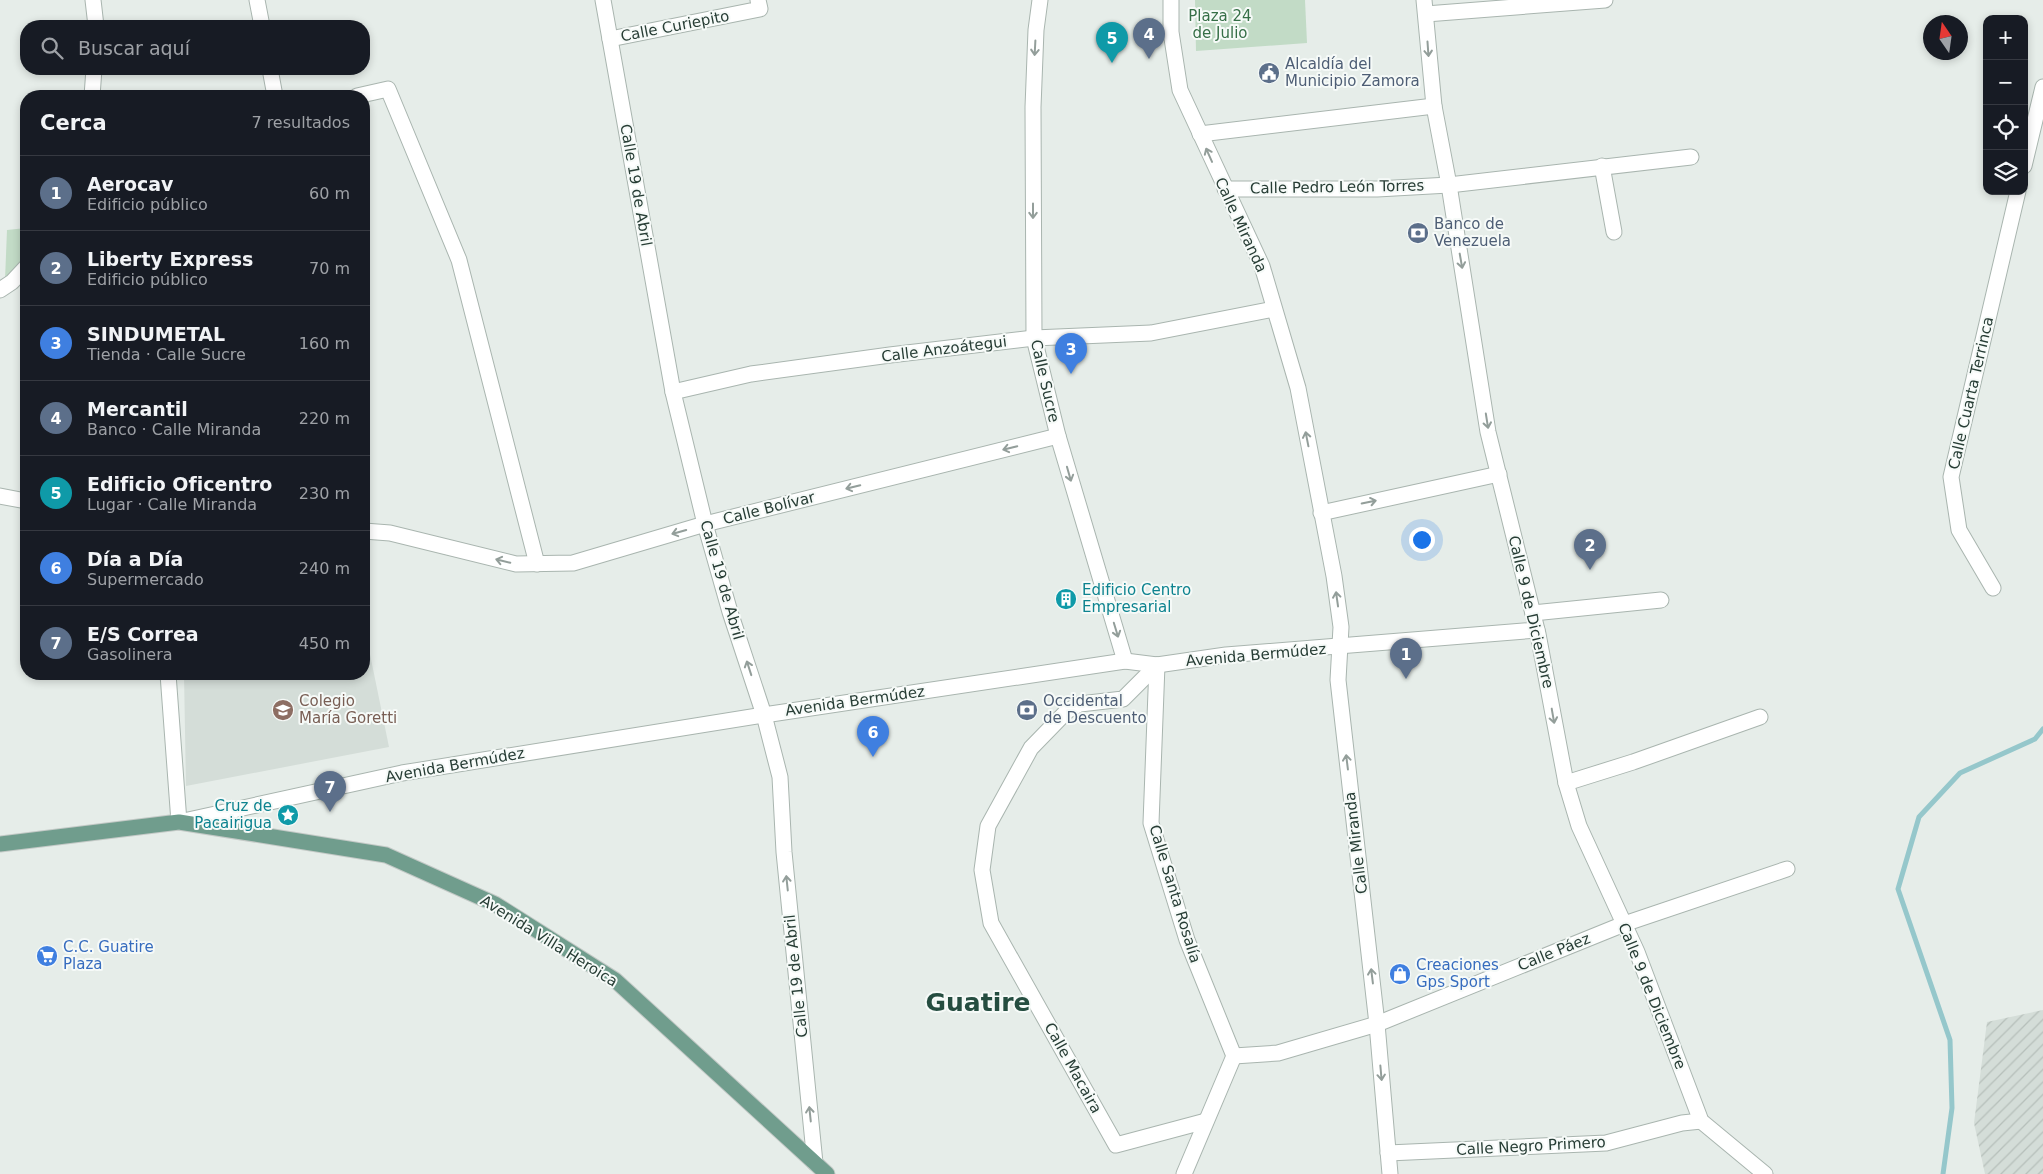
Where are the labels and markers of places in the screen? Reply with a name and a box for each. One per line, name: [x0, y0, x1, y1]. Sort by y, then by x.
pin: 4: [1133, 18, 1165, 59]
pin: 5: [1096, 22, 1128, 63]
place label: Alcaldía del Municipio Zamora: [1285, 55, 1420, 90]
public building icon: Alcaldía del Municipio Zamora: [1257, 61, 1281, 85]
place label: Banco de Venezuela: [1434, 215, 1511, 250]
bank icon: Banco de Venezuela: [1406, 221, 1430, 245]
pin: 3: [1055, 333, 1087, 374]
pin: 2: [1574, 529, 1606, 570]
place label: Edificio Centro Empresarial: [1082, 581, 1191, 616]
building icon: Edificio Centro Empresarial: [1054, 587, 1078, 611]
pin: 1: [1390, 638, 1422, 679]
place label: Colegio María Goretti: [299, 692, 397, 727]
place label: Occidental de Descuento: [1043, 692, 1147, 727]
school or university icon: Colegio María Goretti: [271, 698, 295, 722]
bank icon: Occidental de Descuento: [1015, 698, 1039, 722]
pin: 6: [857, 716, 889, 757]
pin: 7: [314, 771, 346, 812]
place label: Cruz de Pacairigua: [194, 797, 272, 832]
place icon: Cruz de Pacairigua: [276, 803, 300, 827]
place label: C.C. Guatire Plaza: [63, 938, 154, 973]
supermarket icon: C.C. Guatire Plaza: [35, 944, 59, 968]
place label: Creaciones Gps Sport: [1416, 956, 1499, 991]
shop icon: Creaciones Gps Sport: [1388, 962, 1412, 986]

